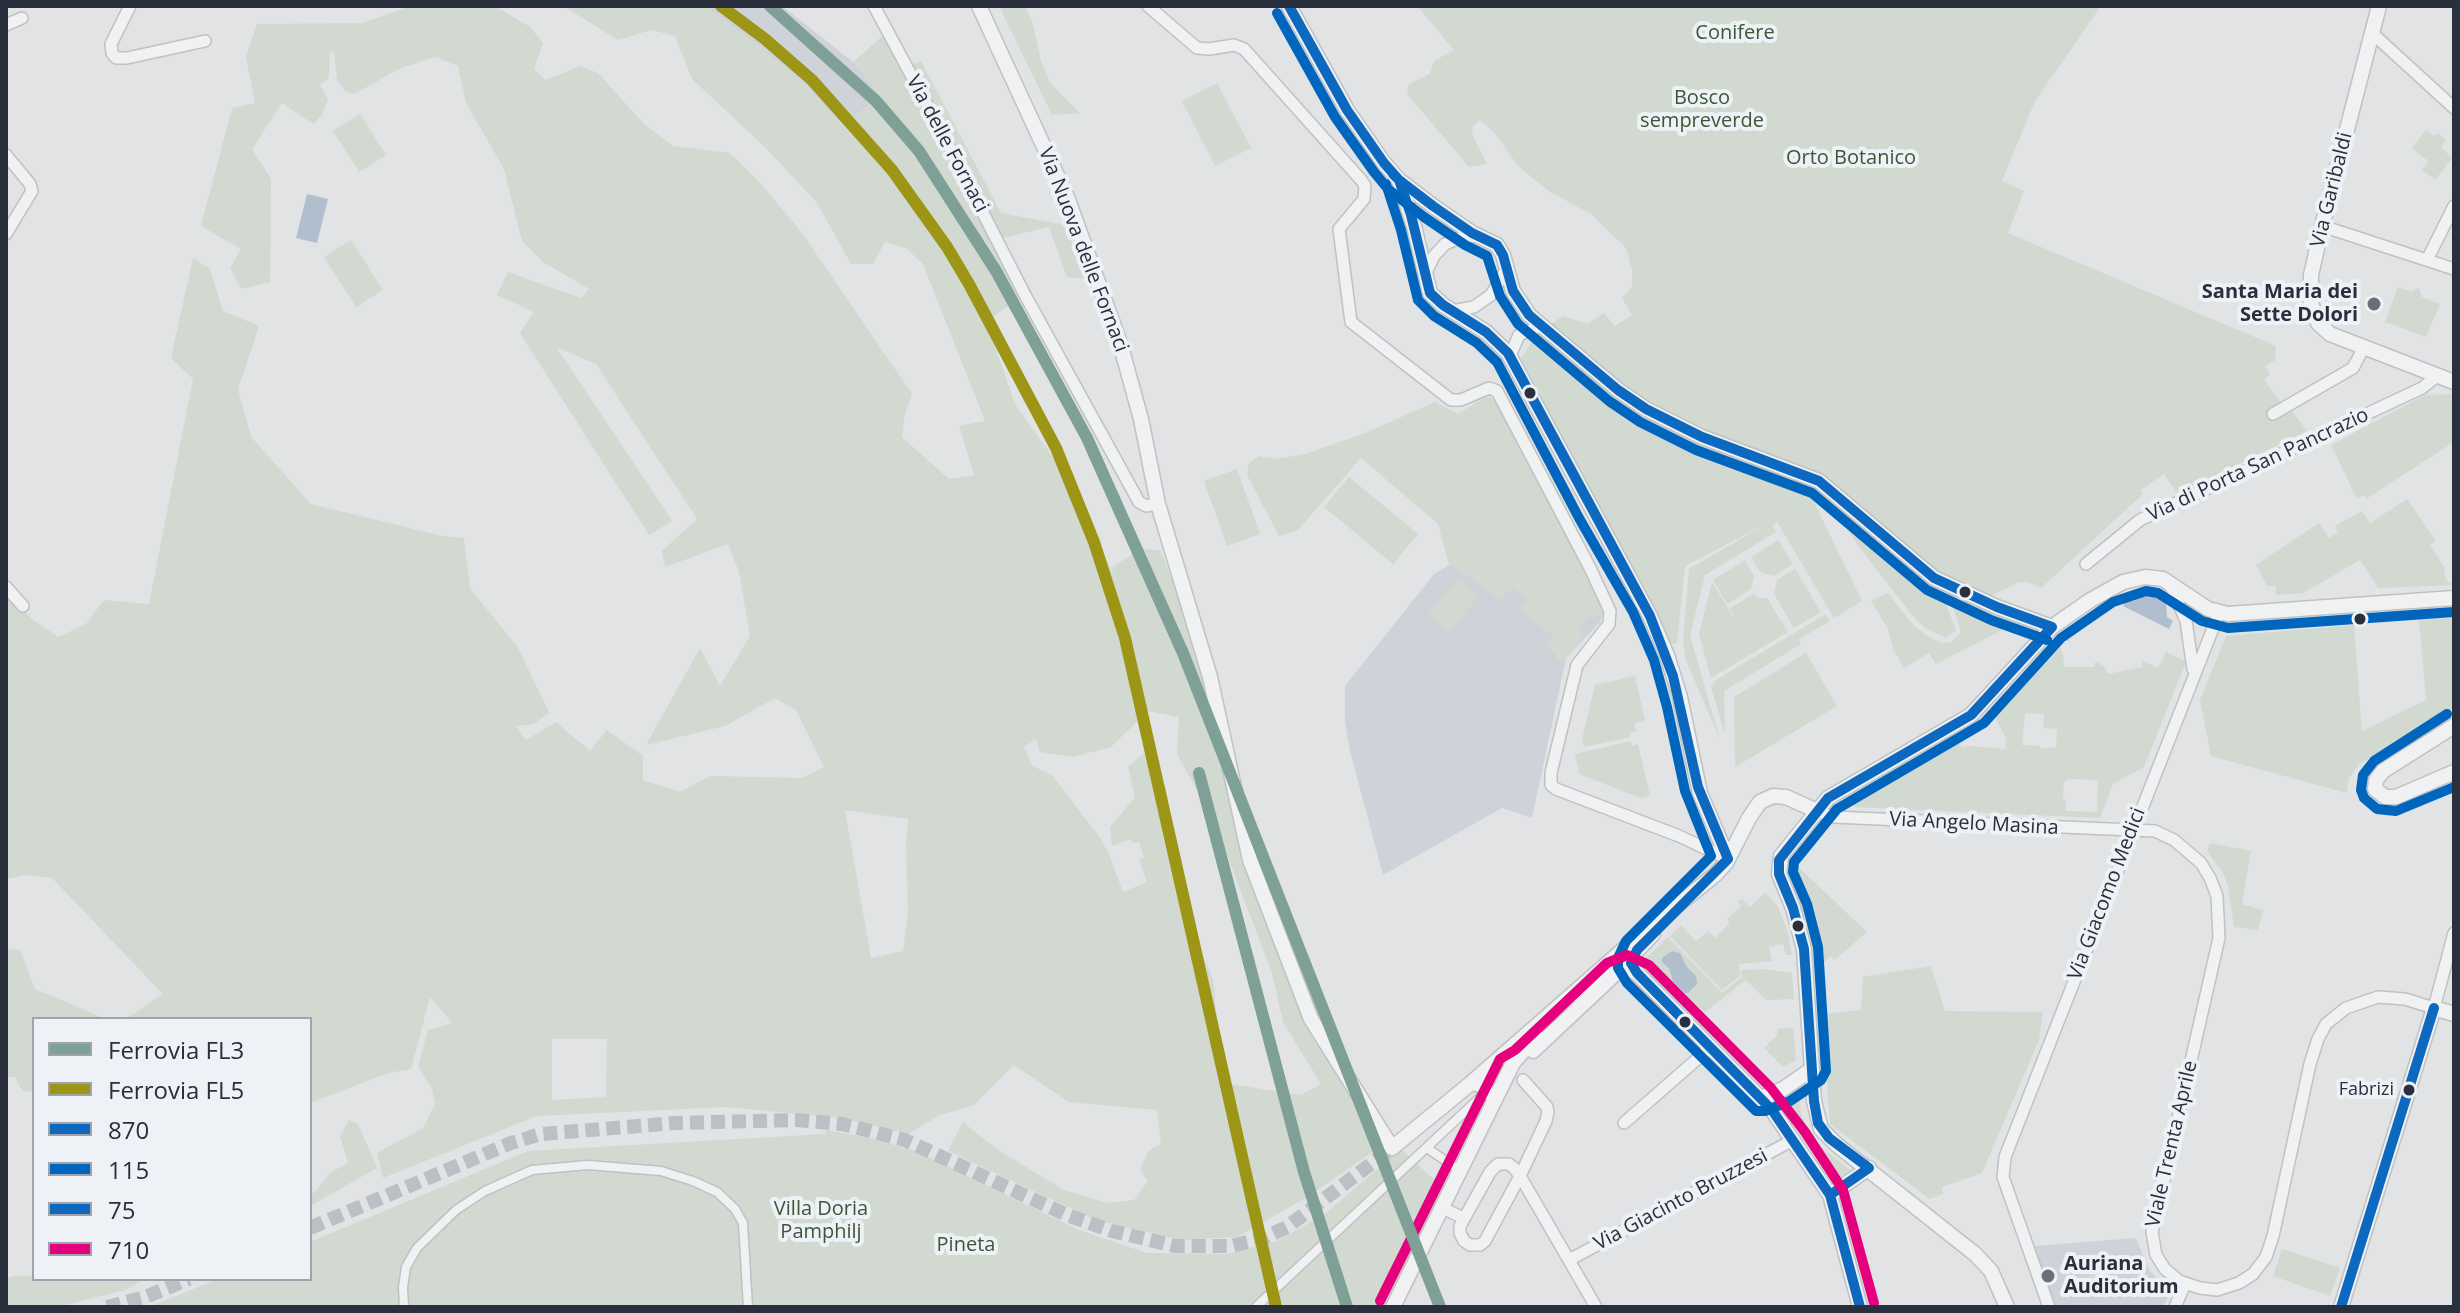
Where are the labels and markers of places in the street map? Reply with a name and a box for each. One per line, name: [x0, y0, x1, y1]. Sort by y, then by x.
place label: Santa Maria dei Sette Dolori: [2202, 280, 2358, 327]
marker: Santa Maria dei Sette Dolori: [2365, 295, 2383, 313]
unlabelled marker: [1522, 385, 1538, 401]
unlabelled marker: [1957, 584, 1973, 600]
unlabelled marker: [2352, 611, 2368, 627]
unlabelled marker: [1790, 918, 1806, 934]
unlabelled marker: [1677, 1014, 1693, 1030]
place label: Fabrizi: [2339, 1079, 2394, 1101]
marker: Fabrizi: [2401, 1082, 2417, 1098]
place label: Auriana Auditorium: [2064, 1252, 2179, 1299]
marker: Auriana Auditorium: [2039, 1267, 2057, 1285]

